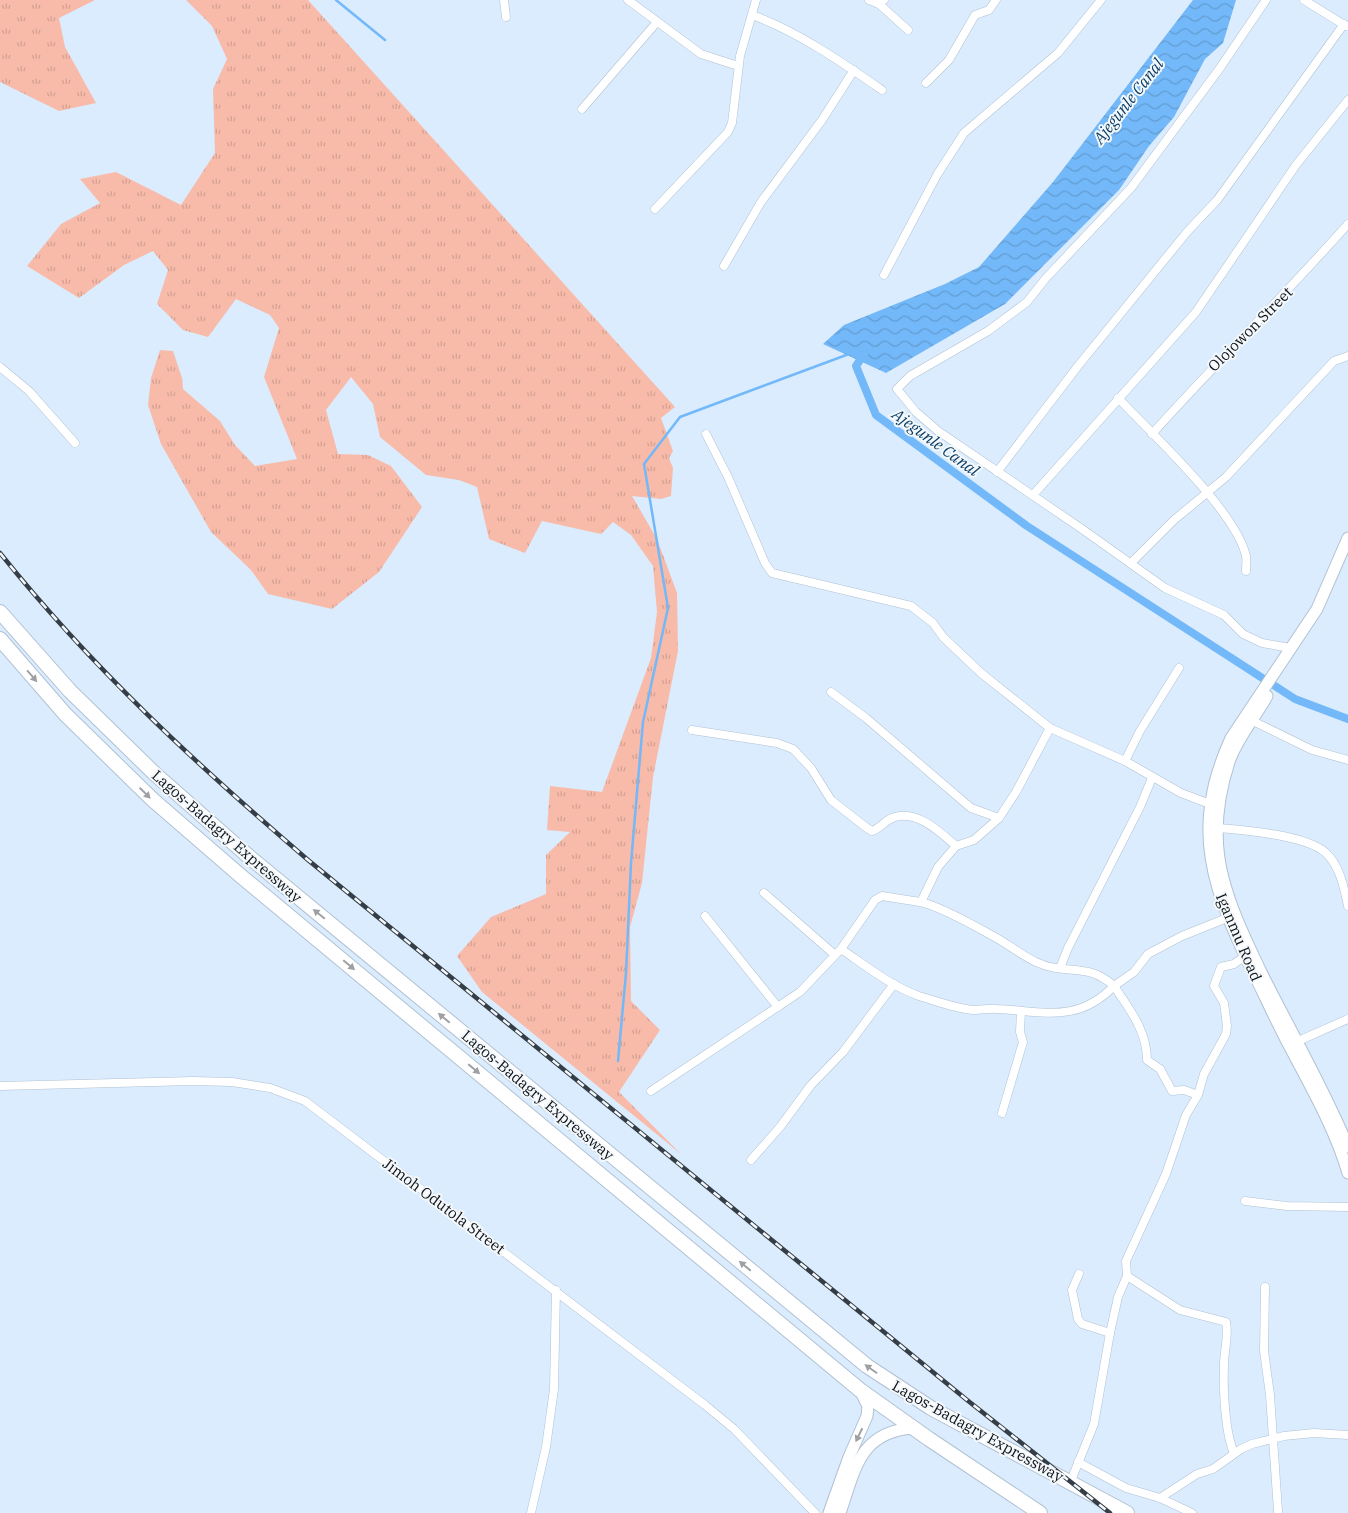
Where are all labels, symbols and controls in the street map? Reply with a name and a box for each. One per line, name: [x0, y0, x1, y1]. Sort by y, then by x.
water label: Ajegunle Canal: [1088, 54, 1168, 148]
street label: Olojowon Street: [1204, 283, 1296, 375]
water label: Ajegunle Canal: [888, 403, 984, 481]
one-way arrow: [26, 669, 38, 681]
street label: Lagos-Badagry Expressway: [148, 766, 306, 906]
one-way arrow: [139, 786, 151, 798]
street label: Iganmu Road: [1212, 890, 1266, 984]
one-way arrow: [313, 909, 326, 920]
one-way arrow: [342, 960, 355, 971]
one-way arrow: [438, 1012, 451, 1023]
street label: Lagos-Badagry Expressway: [458, 1026, 618, 1164]
one-way arrow: [467, 1064, 480, 1075]
street label: Jimoh Odutola Street: [379, 1154, 509, 1258]
one-way arrow: [739, 1261, 752, 1272]
one-way arrow: [864, 1364, 878, 1374]
street label: Lagos-Badagry Expressway: [889, 1376, 1067, 1486]
one-way arrow: [855, 1428, 863, 1442]

